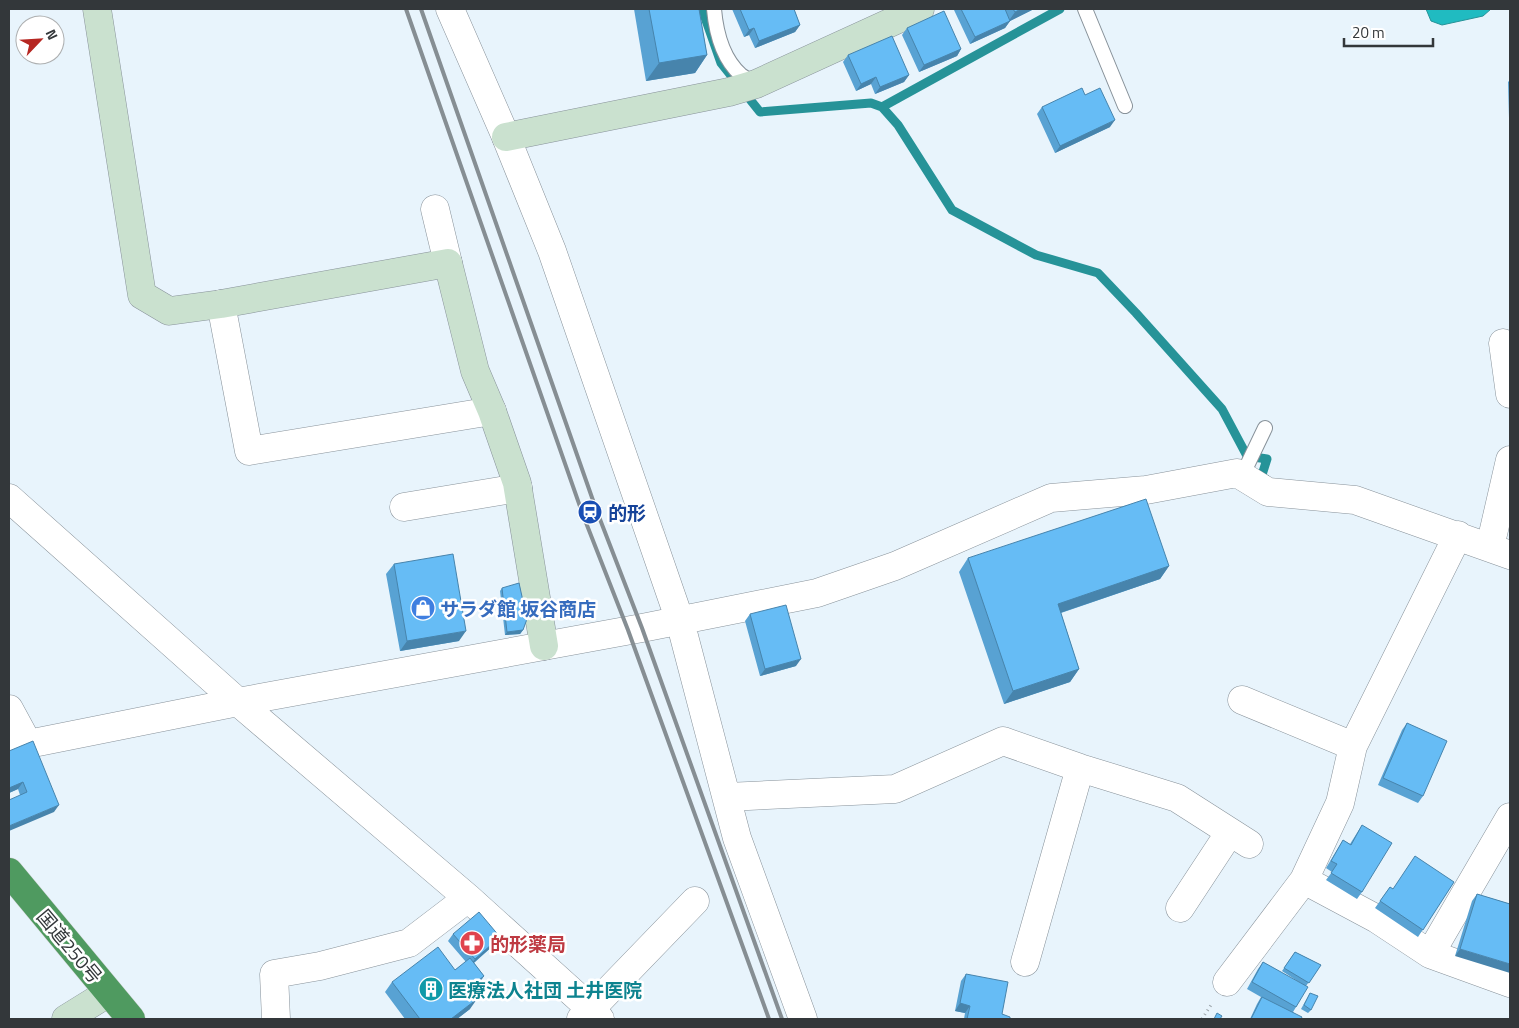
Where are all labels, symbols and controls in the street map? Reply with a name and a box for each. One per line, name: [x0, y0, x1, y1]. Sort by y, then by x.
north arrow: [15, 15, 65, 65]
scale bar: [1344, 15, 1433, 47]
text: 20 m: [1352, 21, 1385, 44]
text: N: [41, 25, 64, 43]
place label: 的形: [608, 498, 646, 527]
station icon: 的形: [577, 499, 603, 525]
place label: サラダ館 坂谷商店: [440, 594, 596, 623]
shop icon: サラダ館 坂谷商店: [410, 595, 436, 621]
street label: 国道250号: [30, 903, 110, 989]
place label: 的形薬局: [490, 929, 566, 958]
pharmacy icon: 的形薬局: [459, 930, 485, 956]
place label: 医療法人社団 土井医院: [448, 975, 642, 1004]
building icon: 医療法人社団 土井医院: [418, 976, 444, 1002]

